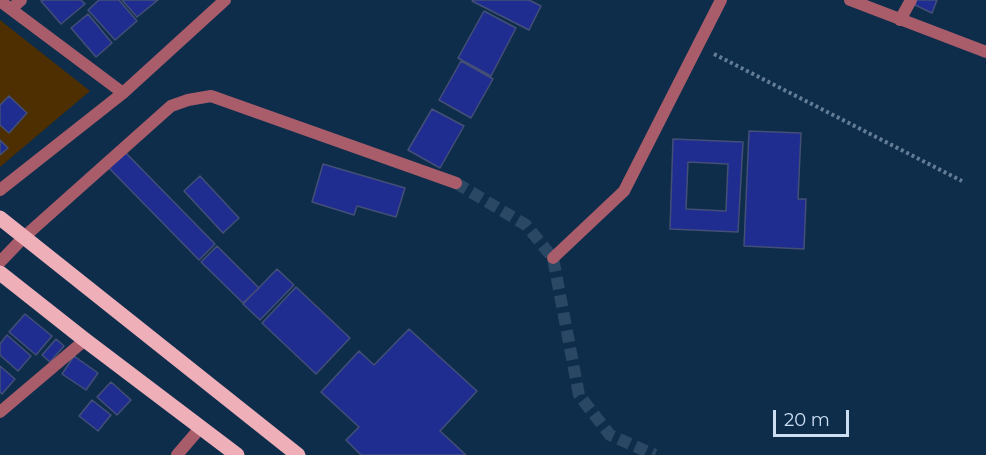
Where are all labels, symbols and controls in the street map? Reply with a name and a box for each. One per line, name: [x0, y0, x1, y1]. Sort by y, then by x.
scale bar: [776, 398, 852, 436]
text: 20 m: [784, 409, 830, 431]

